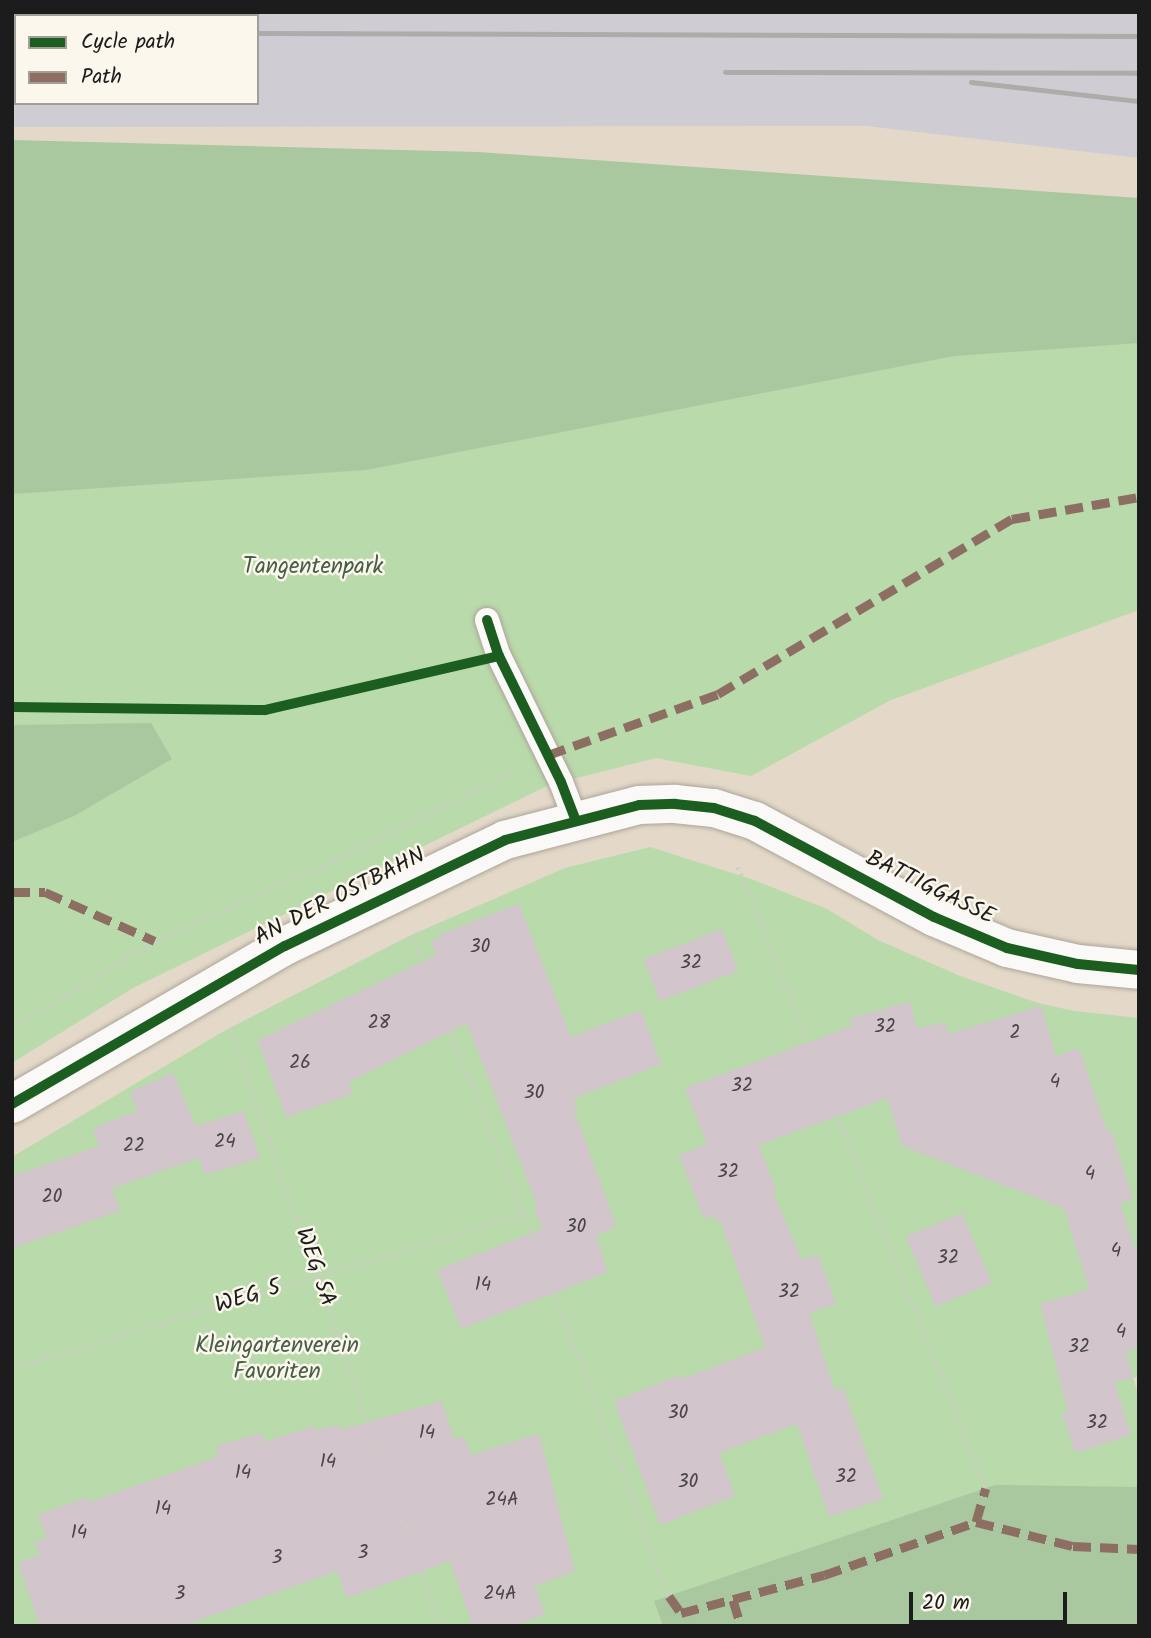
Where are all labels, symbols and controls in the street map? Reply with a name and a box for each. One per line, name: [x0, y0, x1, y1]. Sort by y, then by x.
legend: [14, 14, 259, 105]
text: Cycle path: [81, 26, 175, 59]
text: Path: [81, 61, 122, 94]
park label: Tangentenpark: [243, 553, 383, 581]
street label: AN DER OSTBAHN: [250, 842, 430, 952]
street label: BATTIGGASSE: [861, 845, 999, 931]
house number: 30: [470, 937, 490, 959]
house number: 32: [680, 953, 702, 975]
house number: 28: [368, 1013, 390, 1035]
house number: 32: [874, 1017, 896, 1039]
house number: 2: [1009, 1023, 1021, 1045]
house number: 26: [289, 1053, 311, 1075]
house number: 4: [1050, 1072, 1060, 1094]
house number: 32: [731, 1076, 753, 1098]
house number: 30: [524, 1083, 544, 1105]
house number: 24: [214, 1132, 236, 1154]
house number: 22: [123, 1136, 145, 1158]
house number: 32: [717, 1162, 739, 1184]
house number: 4: [1085, 1164, 1095, 1186]
house number: 20: [42, 1187, 62, 1209]
house number: 30: [566, 1217, 586, 1239]
street label: WEG 5A: [289, 1224, 341, 1310]
house number: 4: [1111, 1241, 1121, 1263]
house number: 32: [937, 1248, 959, 1270]
street label: WEG 5: [212, 1274, 284, 1320]
house number: 14: [475, 1275, 491, 1297]
house number: 32: [778, 1282, 800, 1304]
house number: 4: [1116, 1322, 1126, 1344]
park label: Kleingartenverein Favoriten: [195, 1332, 359, 1386]
house number: 32: [1068, 1337, 1090, 1359]
house number: 30: [668, 1403, 688, 1425]
house number: 32: [1086, 1413, 1108, 1435]
house number: 14: [419, 1423, 435, 1445]
house number: 14: [320, 1452, 336, 1474]
house number: 14: [235, 1463, 251, 1485]
house number: 32: [835, 1467, 857, 1489]
house number: 30: [678, 1472, 698, 1494]
house number: 24A: [485, 1490, 519, 1512]
house number: 14: [155, 1499, 171, 1521]
house number: 14: [71, 1523, 87, 1545]
house number: 3: [358, 1543, 368, 1565]
house number: 3: [272, 1548, 282, 1570]
scale bar: [913, 1578, 1070, 1622]
house number: 3: [175, 1584, 185, 1606]
house number: 24A: [483, 1584, 517, 1606]
text: 20 m: [922, 1587, 970, 1620]

